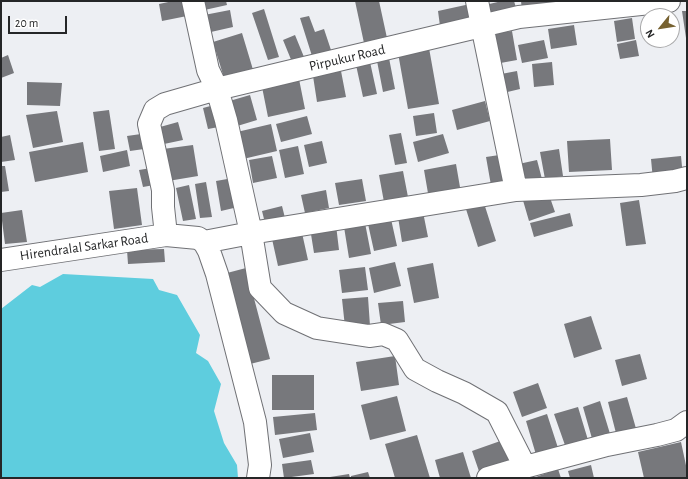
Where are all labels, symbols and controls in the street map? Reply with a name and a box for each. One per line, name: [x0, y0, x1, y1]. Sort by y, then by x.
scale bar: [10, 8, 69, 34]
north arrow: [640, 8, 680, 48]
text: 20 m: [15, 17, 38, 29]
text: N: [643, 28, 657, 40]
street label: Pirpukur Road: [307, 41, 387, 75]
street label: Hirendralal Sarkar Road: [19, 230, 149, 264]

